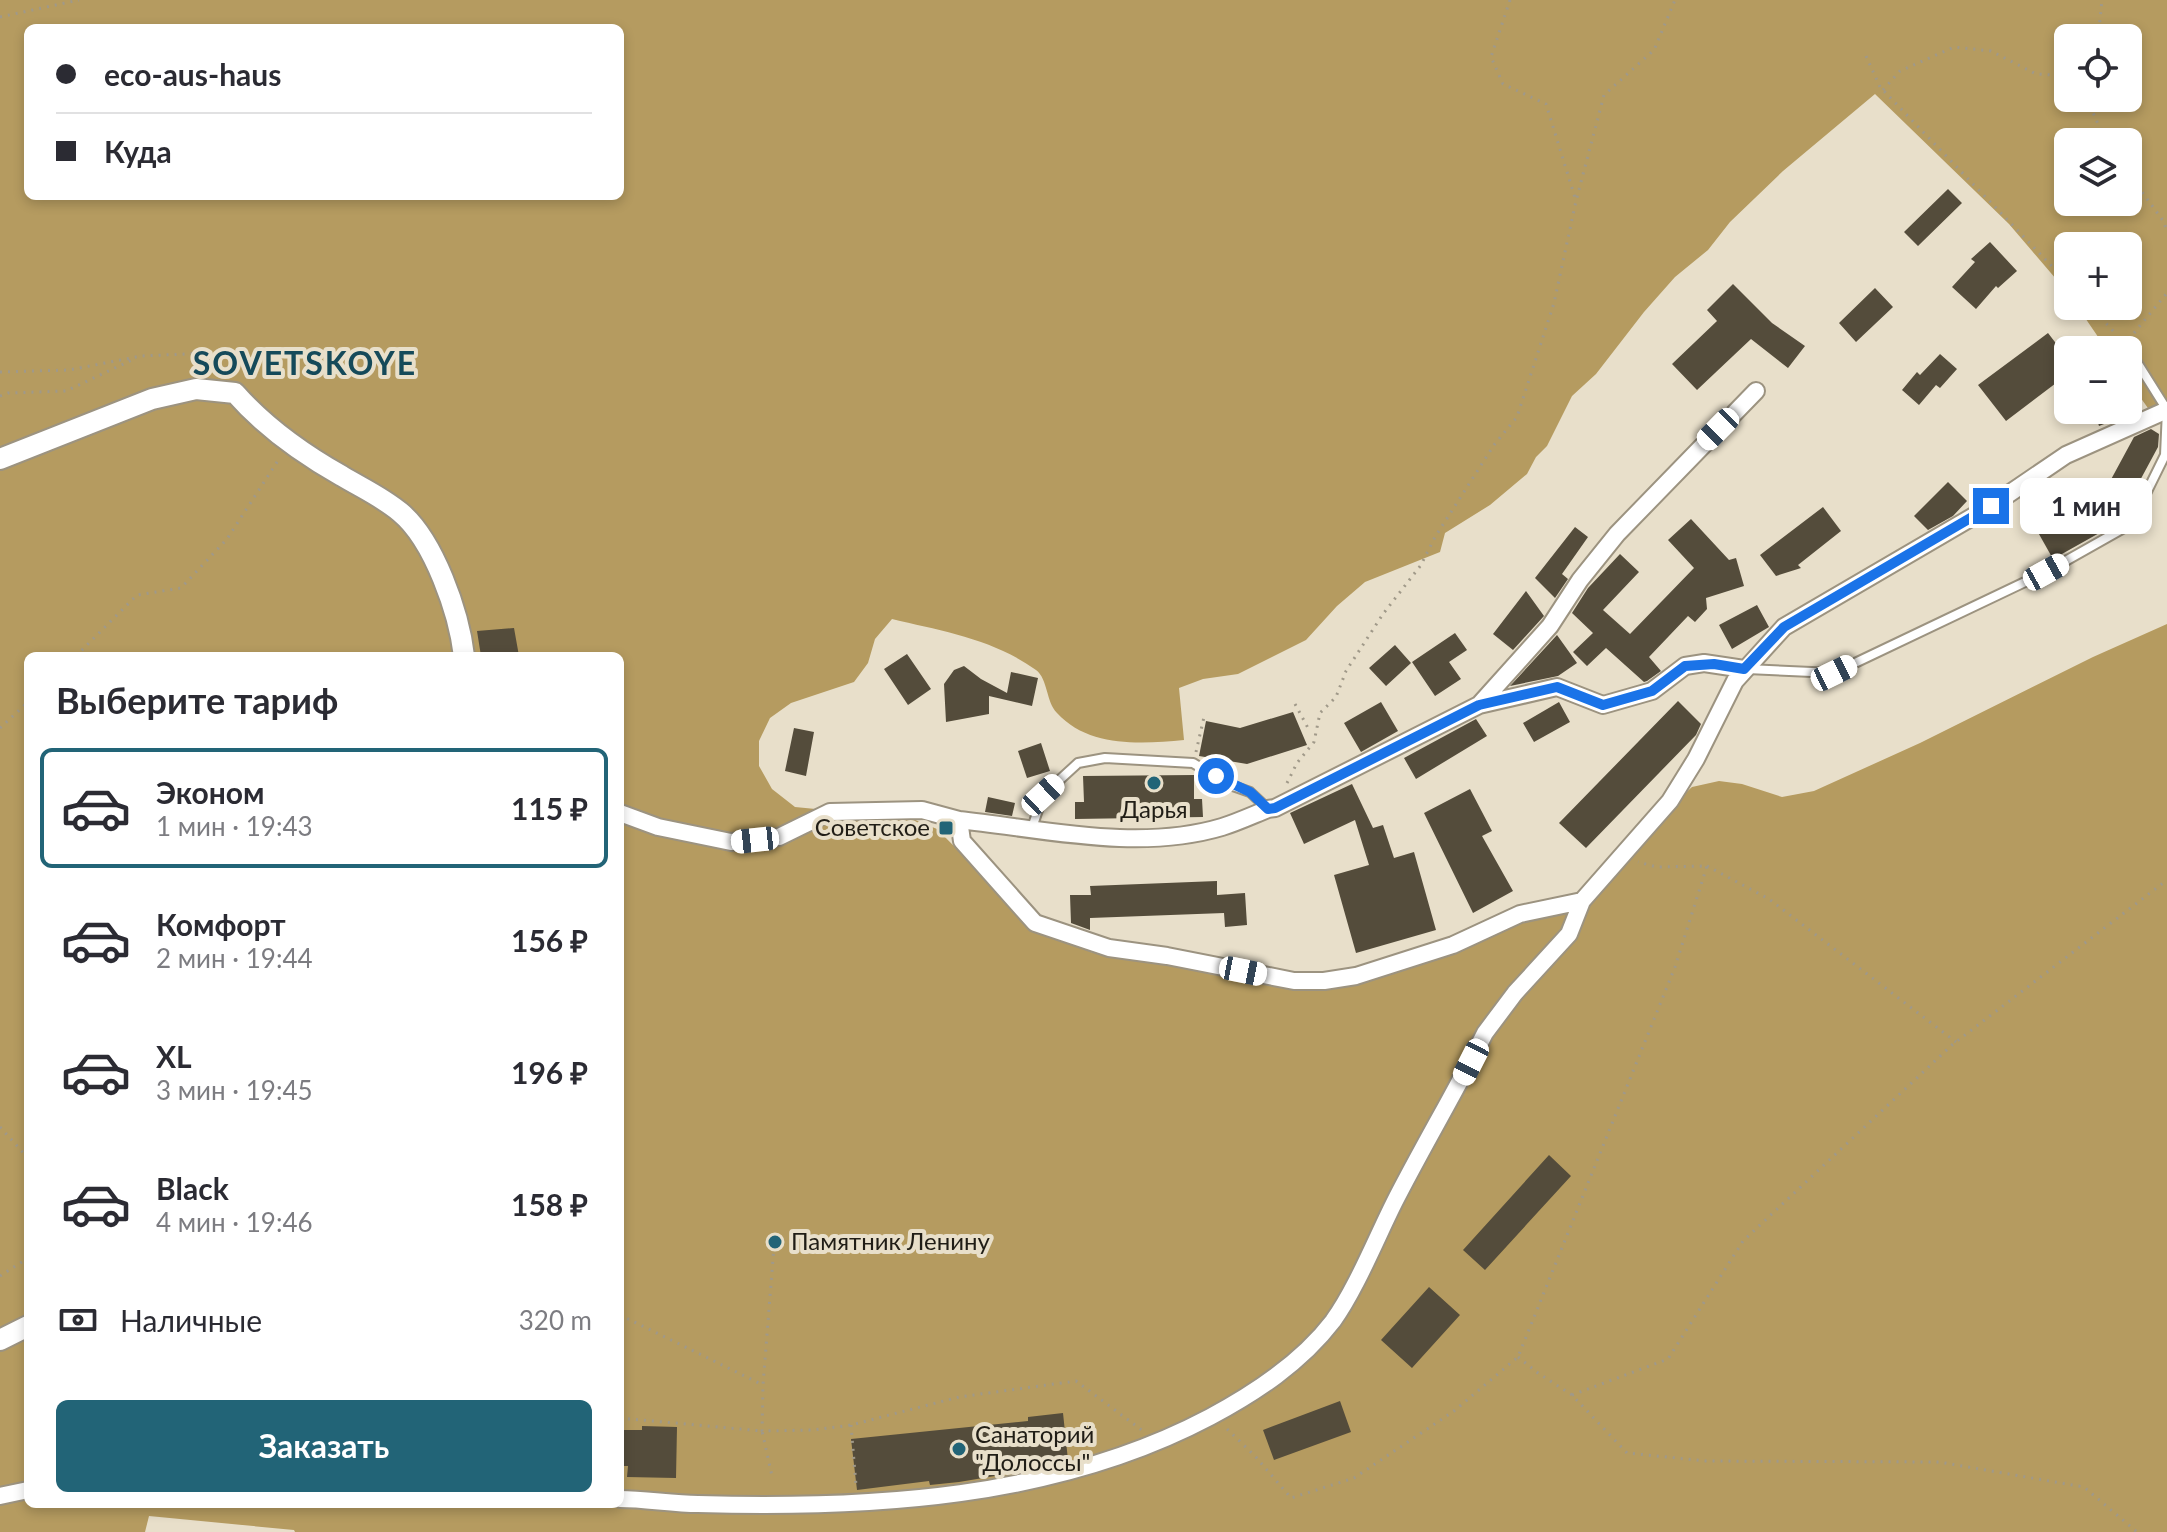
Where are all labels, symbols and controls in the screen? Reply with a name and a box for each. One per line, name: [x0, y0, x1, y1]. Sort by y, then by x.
map controls: [2054, 24, 2142, 424]
button: locate: [2054, 24, 2142, 112]
text: eco-aus-haus: [104, 56, 281, 92]
button: layers: [2054, 128, 2142, 216]
text: Куда: [104, 133, 172, 169]
button: +: [2054, 232, 2142, 320]
button: −: [2054, 336, 2142, 424]
district label: SOVETSKOYE: [193, 343, 417, 382]
car: [1693, 404, 1743, 454]
callout: 1 мин: [2019, 478, 2151, 534]
route end: [1973, 488, 2009, 524]
text: 1 мин: [2051, 490, 2121, 522]
car: [2019, 550, 2073, 594]
car: [1807, 652, 1861, 694]
text: Выберите тариф: [56, 678, 338, 722]
route start: [1198, 758, 1234, 794]
car: [1017, 770, 1069, 820]
icon: car: [60, 772, 132, 844]
text: Эконом: [156, 774, 265, 810]
marker: Дарья: [1145, 774, 1163, 792]
text: 115 ₽: [511, 790, 588, 826]
place label: Дарья: [1120, 794, 1188, 823]
text: 1 мин · 19:43: [156, 810, 313, 842]
place label: Советское: [815, 812, 930, 841]
marker: Советское: [937, 819, 955, 837]
car: [730, 826, 780, 854]
icon: car: [60, 904, 132, 976]
text: Комфорт: [156, 906, 286, 942]
text: 156 ₽: [511, 922, 588, 958]
text: 2 мин · 19:44: [156, 942, 313, 974]
car: [1217, 955, 1269, 987]
car: [1449, 1035, 1493, 1089]
icon: car: [60, 1036, 132, 1108]
text: XL: [156, 1038, 192, 1074]
text: 196 ₽: [511, 1054, 588, 1090]
text: 3 мин · 19:45: [156, 1074, 313, 1106]
icon: car: [60, 1168, 132, 1240]
text: Black: [156, 1170, 229, 1206]
text: 158 ₽: [511, 1186, 588, 1222]
text: 4 мин · 19:46: [156, 1206, 313, 1238]
place label: Памятник Ленину: [791, 1226, 991, 1255]
marker: Памятник Ленину: [766, 1233, 784, 1251]
icon: cash: [56, 1298, 100, 1342]
text: Наличные: [120, 1302, 262, 1338]
text: 320 m: [519, 1304, 592, 1336]
button: Заказать: [56, 1400, 592, 1492]
place label: Санаторий "Долоссы": [975, 1419, 1094, 1476]
marker: Санаторий "Долоссы": [950, 1440, 968, 1458]

